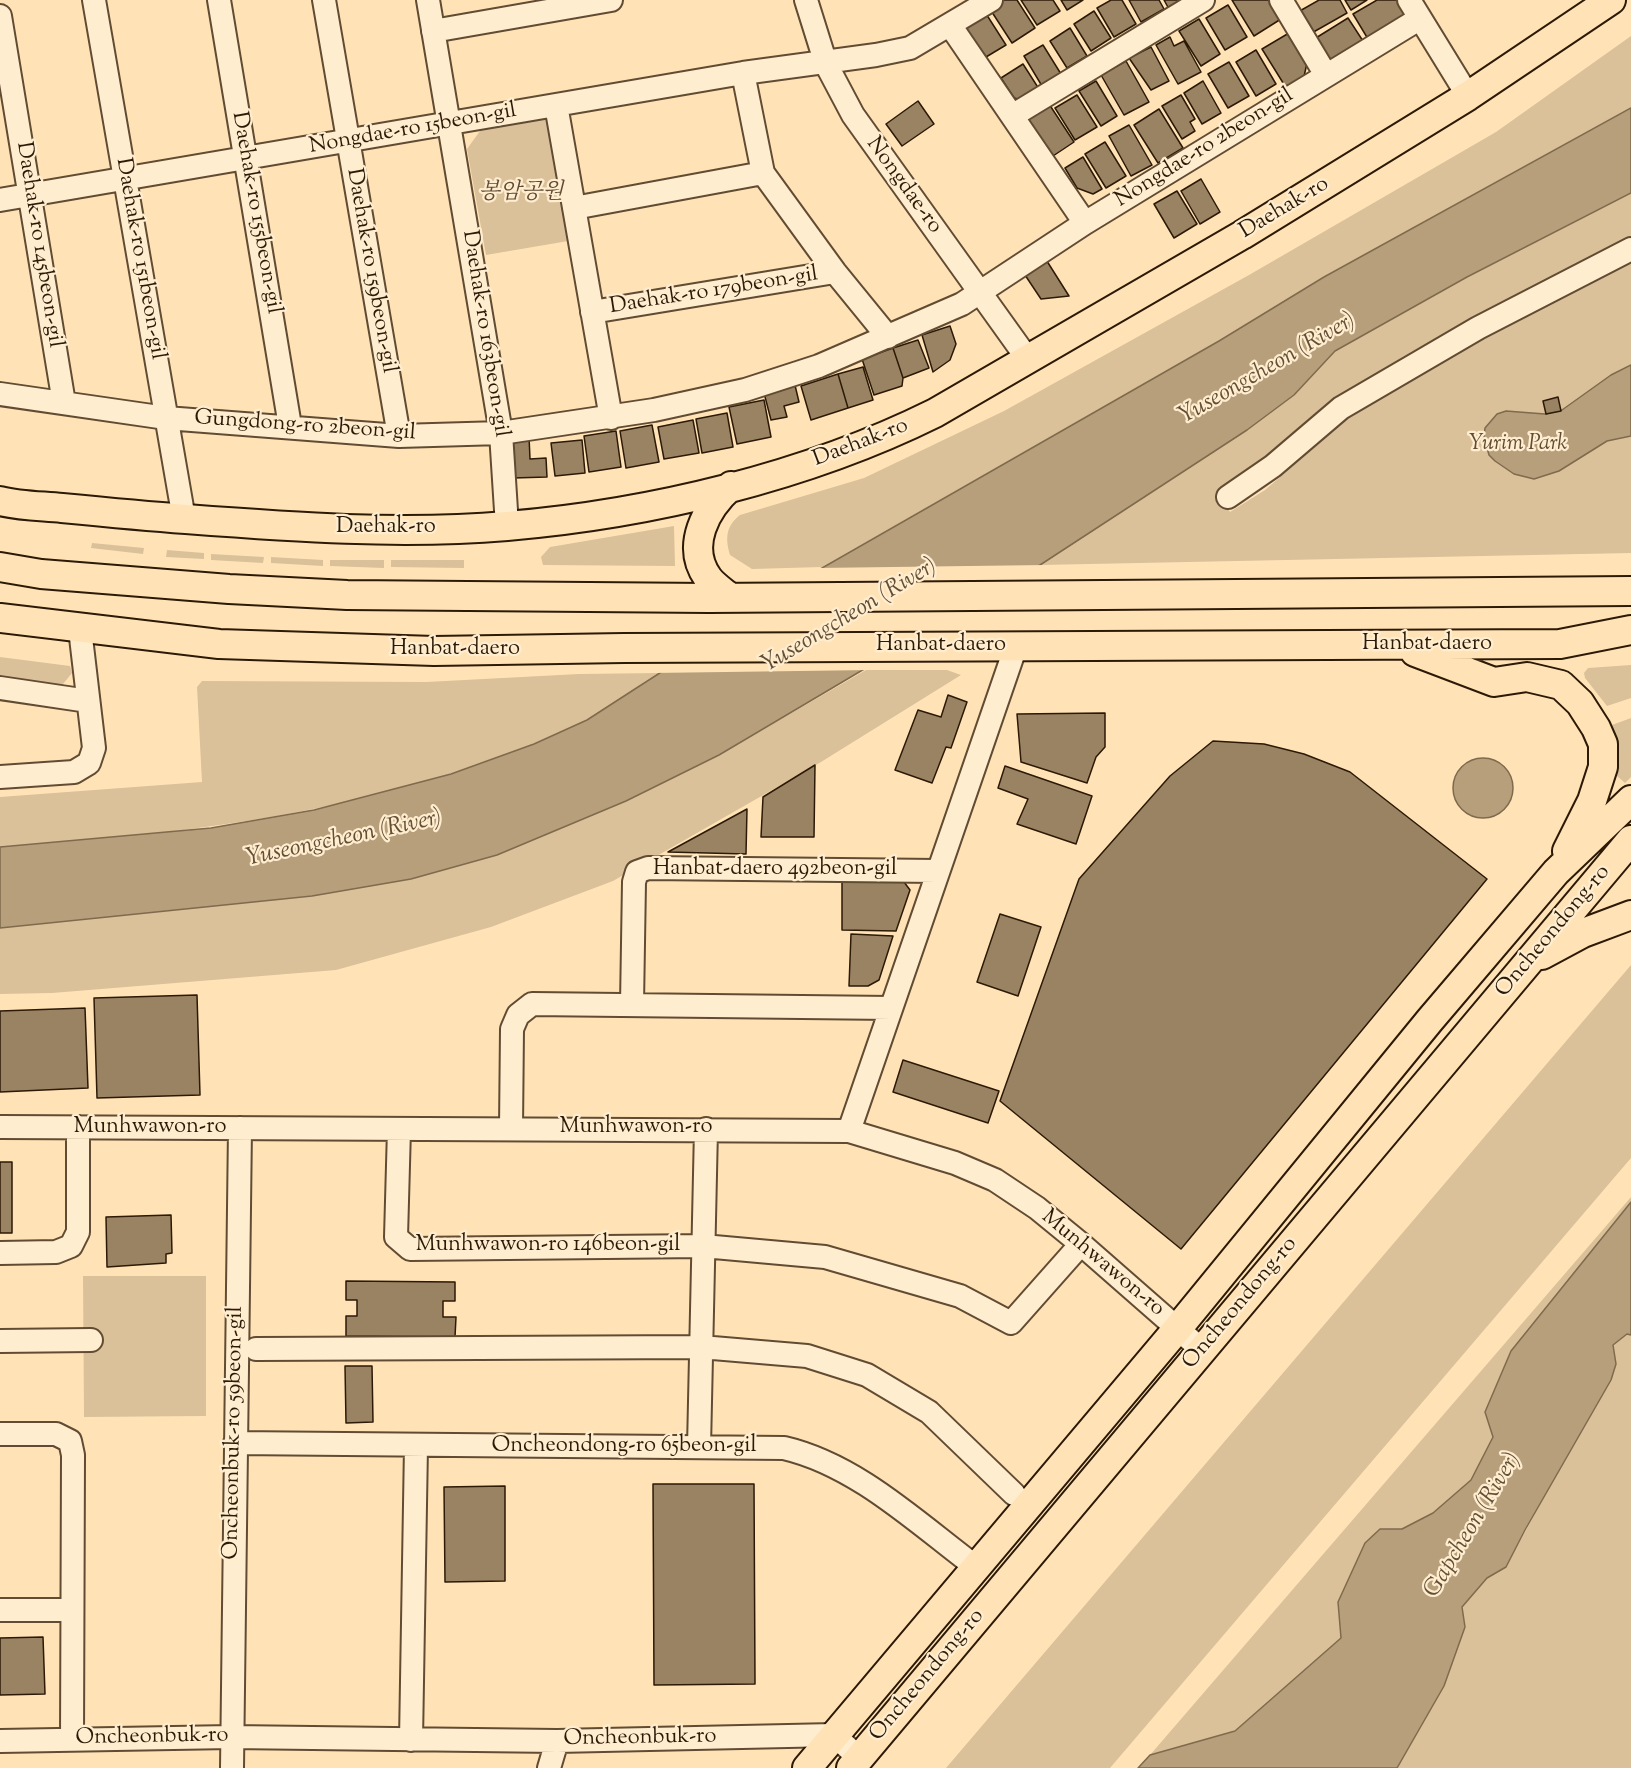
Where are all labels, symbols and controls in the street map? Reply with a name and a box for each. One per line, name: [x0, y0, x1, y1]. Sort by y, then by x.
street label: Nongdae-ro 2beon-gil: [1111, 83, 1299, 215]
street label: Nongdae-ro 15beon-gil: [307, 99, 519, 161]
street label: Daehak-ro 155beon-gil: [224, 110, 286, 316]
street label: Nongdae-ro: [859, 133, 947, 239]
street label: Daehak-ro 145beon-gil: [9, 140, 67, 350]
street label: Daehak-ro 151beon-gil: [108, 156, 170, 362]
street label: Daehak-ro 159beon-gil: [339, 166, 401, 376]
street label: Daehak-ro: [1235, 172, 1335, 246]
park label: 봉암공원: [478, 181, 564, 207]
street label: Daehak-ro 163beon-gil: [455, 229, 513, 439]
street label: Daehak-ro 179beon-gil: [608, 262, 820, 322]
water label: Yuseongcheon (River): [1175, 308, 1361, 432]
street label: Gungdong-ro 2beon-gil: [193, 406, 417, 448]
street label: Daehak-ro: [810, 414, 912, 474]
park label: Yurim Park: [1469, 432, 1567, 458]
street label: Daehak-ro: [336, 515, 436, 541]
water label: Yuseongcheon (River): [757, 553, 943, 681]
street label: Hanbat-daero: [1362, 632, 1492, 658]
street label: Hanbat-daero: [876, 633, 1006, 659]
street label: Hanbat-daero: [390, 637, 520, 663]
water label: Yuseongcheon (River): [244, 805, 444, 875]
street label: Hanbat-daero 492beon-gil: [653, 857, 897, 883]
street label: Oncheondong-ro: [1491, 860, 1617, 1004]
street label: Munhwawon-ro: [74, 1115, 226, 1141]
street label: Munhwawon-ro: [560, 1115, 712, 1141]
street label: Munhwawon-ro: [1035, 1205, 1169, 1323]
street label: Oncheondong-ro: [1178, 1232, 1304, 1376]
street label: Munhwawon-ro 146beon-gil: [415, 1233, 681, 1259]
street label: Oncheonbuk-ro 59beon-gil: [220, 1306, 250, 1560]
street label: Oncheondong-ro 65beon-gil: [491, 1434, 757, 1460]
water label: Gapcheon (River): [1419, 1448, 1529, 1604]
street label: Oncheondong-ro: [865, 1604, 991, 1748]
street label: Oncheonbuk-ro: [75, 1723, 229, 1753]
street label: Oncheonbuk-ro: [563, 1724, 717, 1754]

